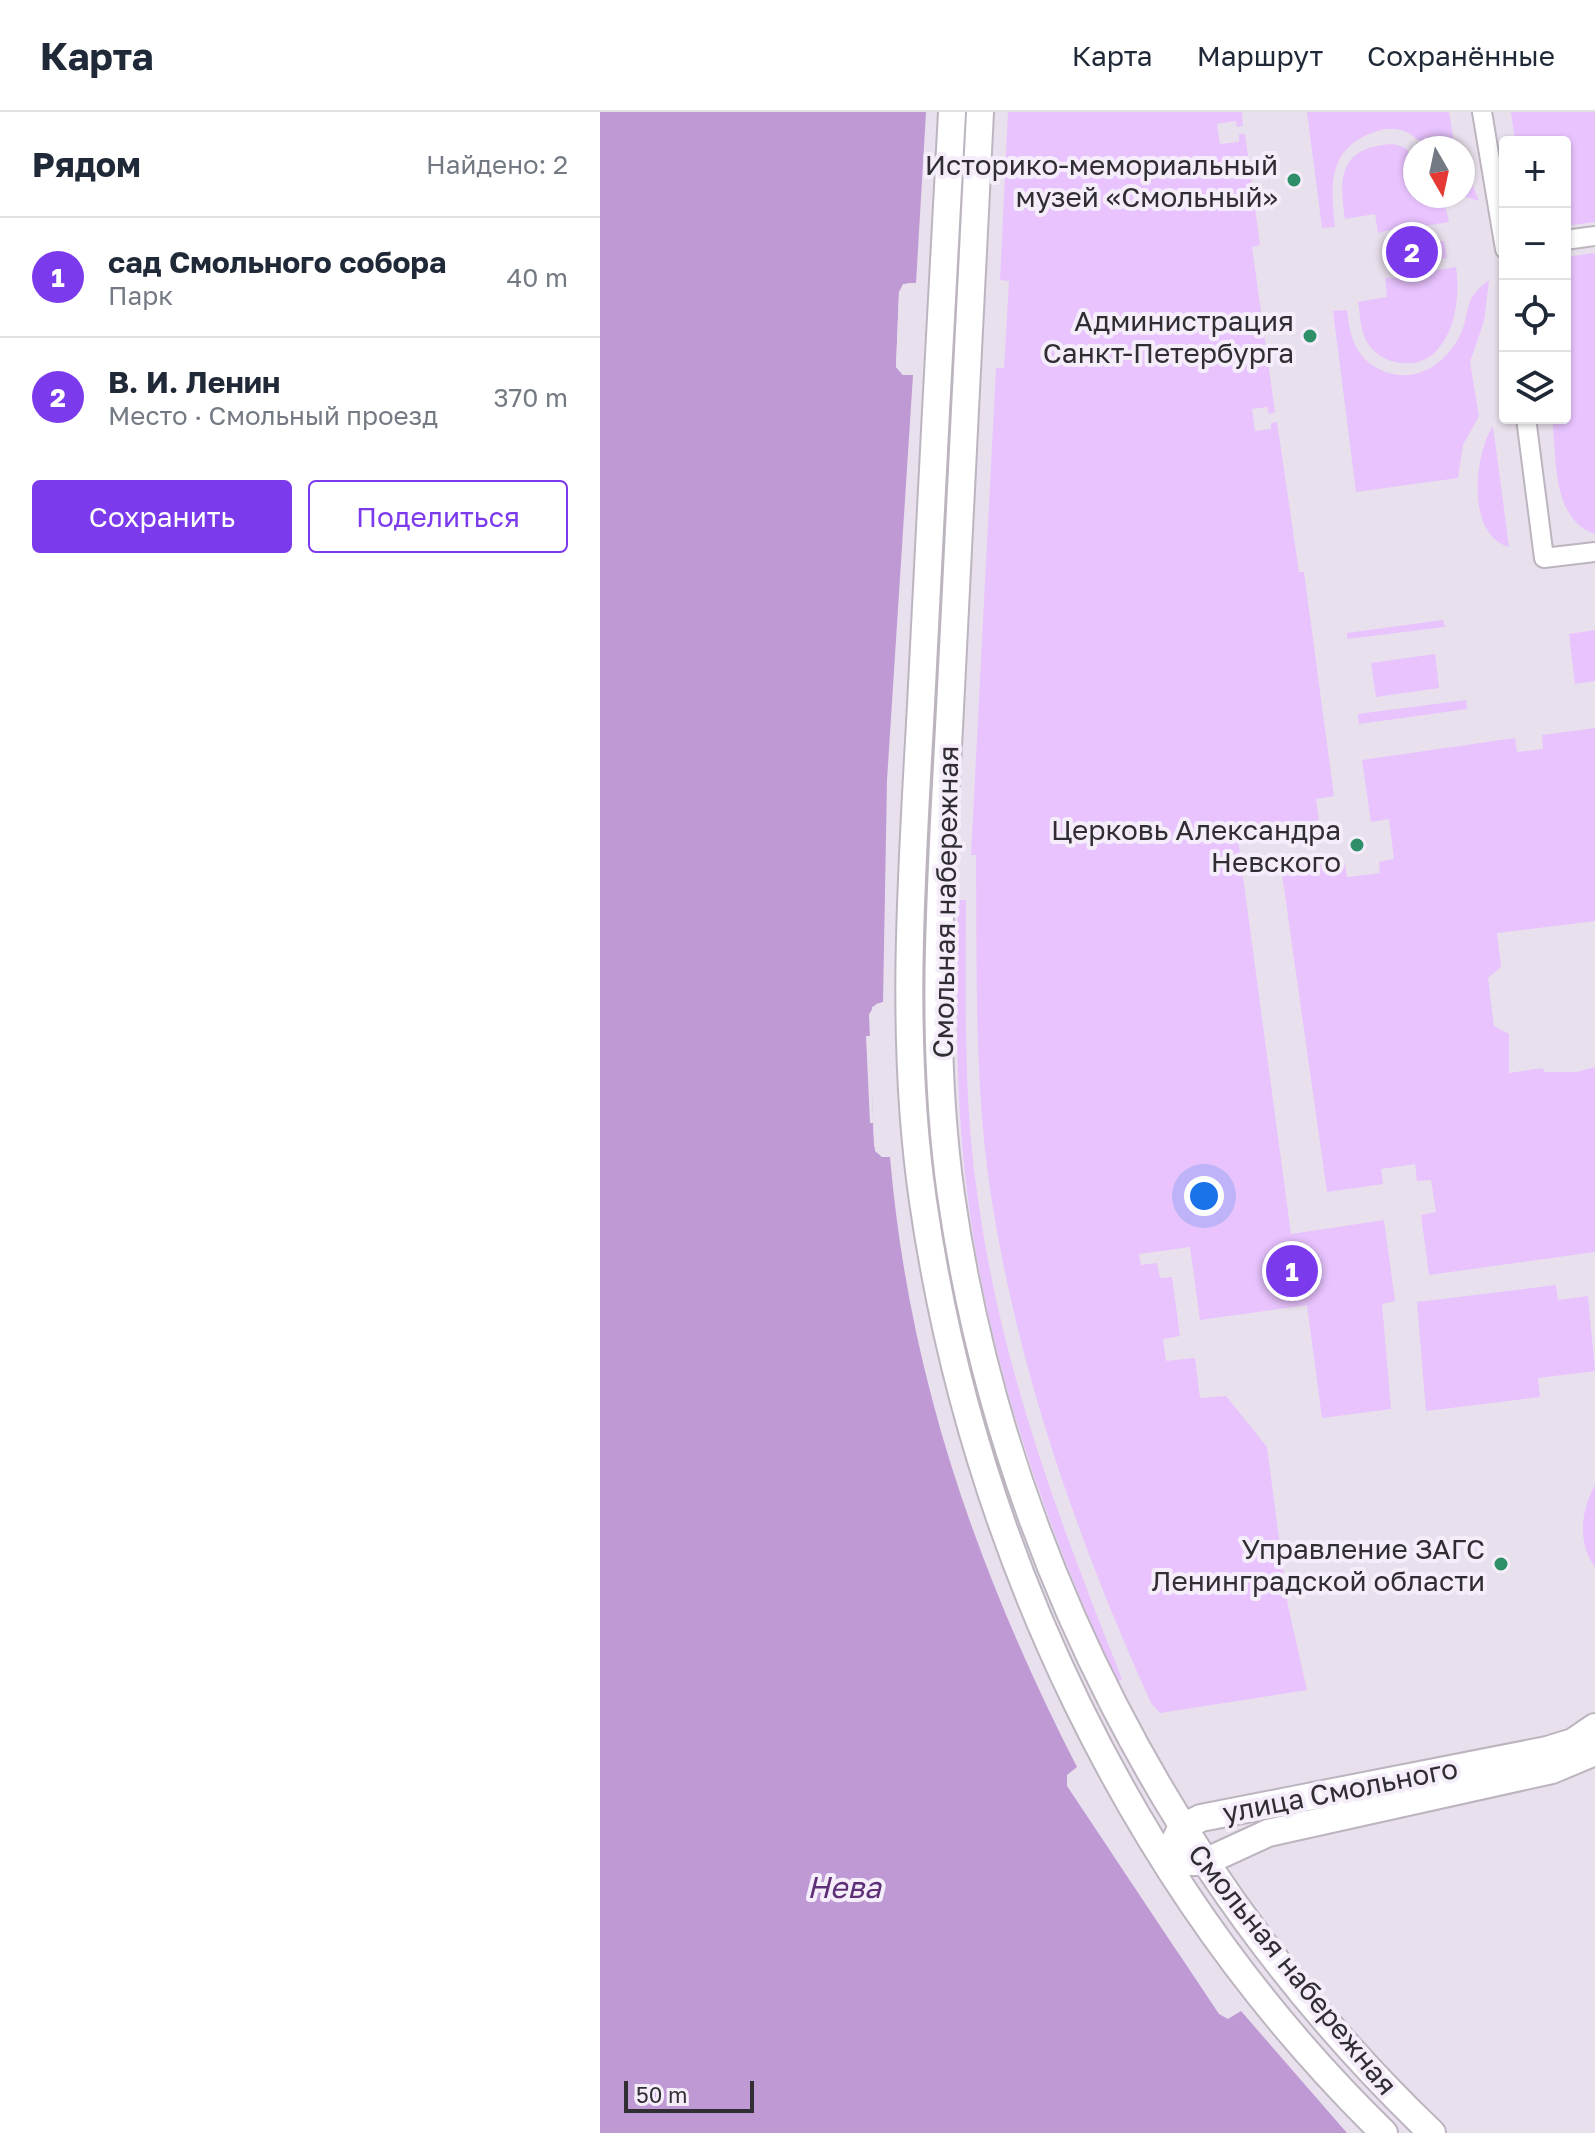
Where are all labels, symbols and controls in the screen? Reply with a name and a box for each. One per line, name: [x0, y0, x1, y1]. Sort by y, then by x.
text: Карта: [40, 33, 153, 78]
text: Карта: [1072, 39, 1153, 72]
text: Маршрут: [1197, 39, 1323, 72]
text: Сохранённые: [1367, 39, 1555, 72]
north arrow: [1403, 136, 1475, 208]
map controls: [1499, 136, 1571, 424]
button: +: [1499, 136, 1571, 208]
text: Рядом: [32, 144, 141, 184]
place label: Историко-мемориальный музей «Смольный»: [925, 148, 1278, 213]
text: Найдено: 2: [426, 149, 568, 180]
marker: Историко-мемориальный музей «Смольный»: [1285, 171, 1303, 189]
button: −: [1499, 208, 1571, 280]
pin: 2: [1386, 222, 1438, 282]
text: сад Смольного собора: [108, 244, 446, 280]
text: 1: [51, 262, 65, 293]
text: 40 m: [507, 262, 568, 293]
text: Парк: [108, 280, 173, 311]
button: locate: [1499, 280, 1571, 352]
place label: Администрация Санкт-Петербурга: [1043, 304, 1294, 369]
marker: Администрация Санкт-Петербурга: [1301, 327, 1319, 345]
button: layers: [1499, 352, 1571, 424]
text: В. И. Ленин: [108, 364, 280, 400]
text: 2: [50, 382, 66, 413]
text: 370 m: [493, 382, 568, 413]
text: Место · Смольный проезд: [108, 400, 438, 431]
button: Сохранить: [32, 480, 292, 553]
button: Поделиться: [308, 480, 568, 553]
street label: Смольная набережная: [926, 745, 964, 1059]
place label: Церковь Александра Невского: [1051, 813, 1341, 878]
marker: Церковь Александра Невского: [1348, 836, 1366, 854]
your location: [1184, 1176, 1224, 1216]
pin: 1: [1266, 1241, 1318, 1301]
place label: Управление ЗАГС Ленинградской области: [1152, 1532, 1485, 1597]
marker: Управление ЗАГС Ленинградской области: [1492, 1555, 1510, 1573]
street label: улица Смольного: [1219, 1751, 1461, 1829]
street label: Смольная набережная: [1182, 1837, 1404, 2101]
water label: Нева: [807, 1869, 882, 1905]
scale bar: [624, 2077, 754, 2113]
text: 50 m: [636, 2081, 687, 2108]

